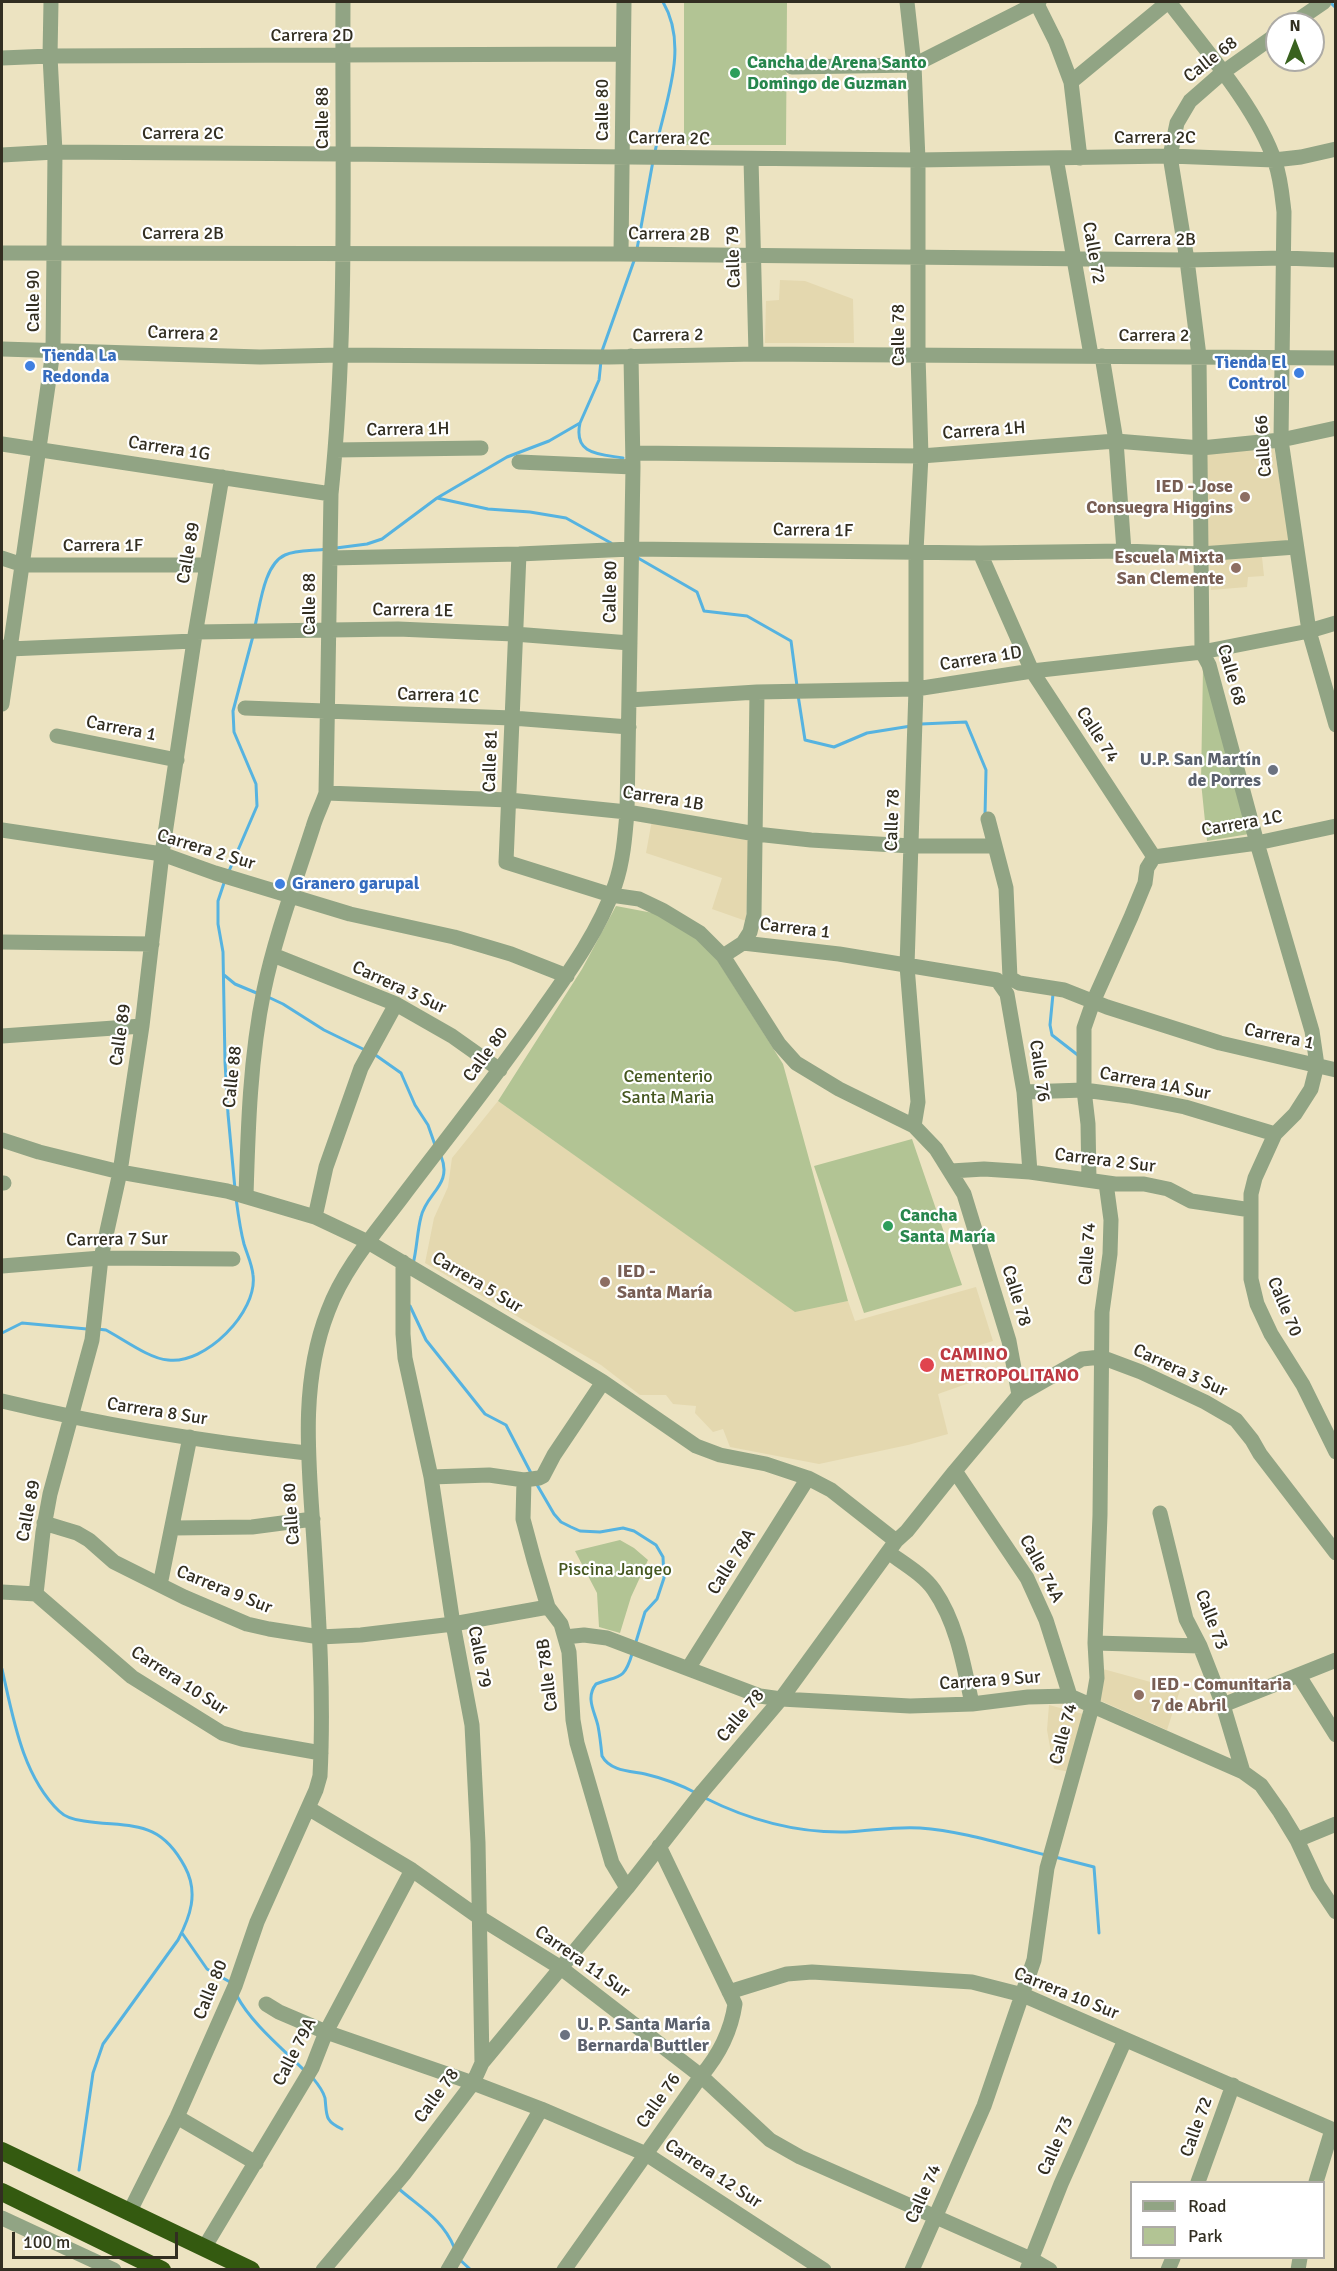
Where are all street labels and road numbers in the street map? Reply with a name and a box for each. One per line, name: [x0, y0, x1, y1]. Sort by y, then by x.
street label: Carrera 2D: [271, 25, 353, 47]
street label: Calle 68: [1180, 32, 1242, 88]
street label: Calle 80: [592, 79, 614, 141]
street label: Calle 88: [312, 87, 334, 149]
street label: Carrera 2C: [142, 123, 224, 145]
street label: Carrera 2C: [628, 127, 710, 151]
street label: Carrera 2C: [1114, 127, 1196, 149]
street label: Calle 72: [1077, 220, 1109, 286]
street label: Carrera 2B: [142, 223, 224, 245]
street label: Carrera 2B: [628, 223, 710, 247]
street label: Calle 79: [722, 225, 746, 289]
street label: Carrera 2B: [1114, 229, 1196, 251]
street label: Calle 90: [23, 270, 45, 332]
street label: Calle 78: [888, 304, 910, 366]
street label: Carrera 2: [147, 322, 219, 346]
street label: Carrera 2: [632, 325, 704, 347]
street label: Carrera 2: [1118, 325, 1190, 347]
street label: Calle 66: [1251, 414, 1277, 478]
street label: Carrera 1H: [942, 417, 1026, 445]
street label: Carrera 1H: [366, 418, 450, 442]
street label: Carrera 1G: [126, 432, 212, 466]
street label: Carrera 1F: [773, 519, 853, 543]
street label: Calle 89: [173, 520, 205, 586]
street label: Carrera 1F: [63, 535, 143, 557]
street label: Calle 80: [600, 561, 622, 623]
street label: Calle 88: [299, 573, 321, 635]
street label: Carrera 1E: [372, 599, 454, 623]
street label: Carrera 1D: [938, 642, 1024, 676]
street label: Calle 68: [1212, 642, 1250, 708]
street label: Carrera 1C: [397, 684, 479, 708]
street label: Calle 74: [1071, 703, 1123, 767]
street label: Carrera 1: [84, 712, 158, 746]
street label: Calle 81: [479, 729, 503, 793]
street label: Carrera 1B: [621, 782, 705, 816]
street label: Calle 78: [881, 788, 905, 852]
street label: Carrera 1C: [1200, 806, 1284, 842]
street label: Carrera 2 Sur: [154, 825, 258, 875]
street label: Carrera 1: [758, 914, 832, 944]
street label: Carrera 3 Sur: [348, 957, 450, 1019]
street label: Calle 89: [106, 1003, 136, 1067]
street label: Carrera 1: [1242, 1019, 1316, 1055]
street label: Calle 80: [459, 1023, 513, 1087]
street label: Calle 76: [1024, 1039, 1054, 1103]
street label: Calle 88: [219, 1045, 247, 1109]
street label: Carrera 1A Sur: [1098, 1063, 1212, 1105]
street label: Carrera 2 Sur: [1053, 1144, 1157, 1178]
street label: Calle 74: [1075, 1222, 1101, 1286]
street label: Carrera 7 Sur: [66, 1228, 168, 1252]
street label: Carrera 5 Sur: [428, 1248, 526, 1318]
street label: Calle 78: [997, 1263, 1035, 1329]
street label: Calle 70: [1262, 1274, 1306, 1340]
street label: Carrera 3 Sur: [1129, 1340, 1231, 1402]
street label: Carrera 8 Sur: [105, 1393, 209, 1431]
street label: Calle 89: [12, 1478, 46, 1544]
street label: Calle 80: [279, 1482, 305, 1546]
street label: Calle 78A: [703, 1525, 761, 1599]
street label: Calle 74A: [1014, 1531, 1068, 1607]
street label: Carrera 9 Sur: [173, 1561, 275, 1619]
street label: Calle 73: [1190, 1587, 1232, 1653]
street label: Calle 79: [462, 1624, 496, 1690]
street label: Calle 78B: [533, 1637, 563, 1713]
street label: Carrera 10 Sur: [126, 1642, 232, 1720]
street label: Carrera 9 Sur: [939, 1667, 1041, 1695]
street label: Calle 78: [713, 1685, 769, 1747]
street label: Calle 74: [1045, 1701, 1083, 1767]
street label: Carrera 11 Sur: [530, 1921, 634, 2003]
street label: Calle 80: [189, 1957, 233, 2023]
street label: Carrera 10 Sur: [1010, 1963, 1122, 2025]
street label: Calle 79A: [269, 2014, 321, 2090]
street label: Calle 78: [410, 2064, 464, 2128]
street label: Calle 76: [632, 2069, 686, 2133]
street label: Calle 72: [1176, 2094, 1218, 2160]
street label: Calle 73: [1033, 2113, 1079, 2179]
street label: Carrera 12 Sur: [660, 2135, 766, 2213]
street label: Calle 74: [901, 2161, 947, 2227]

